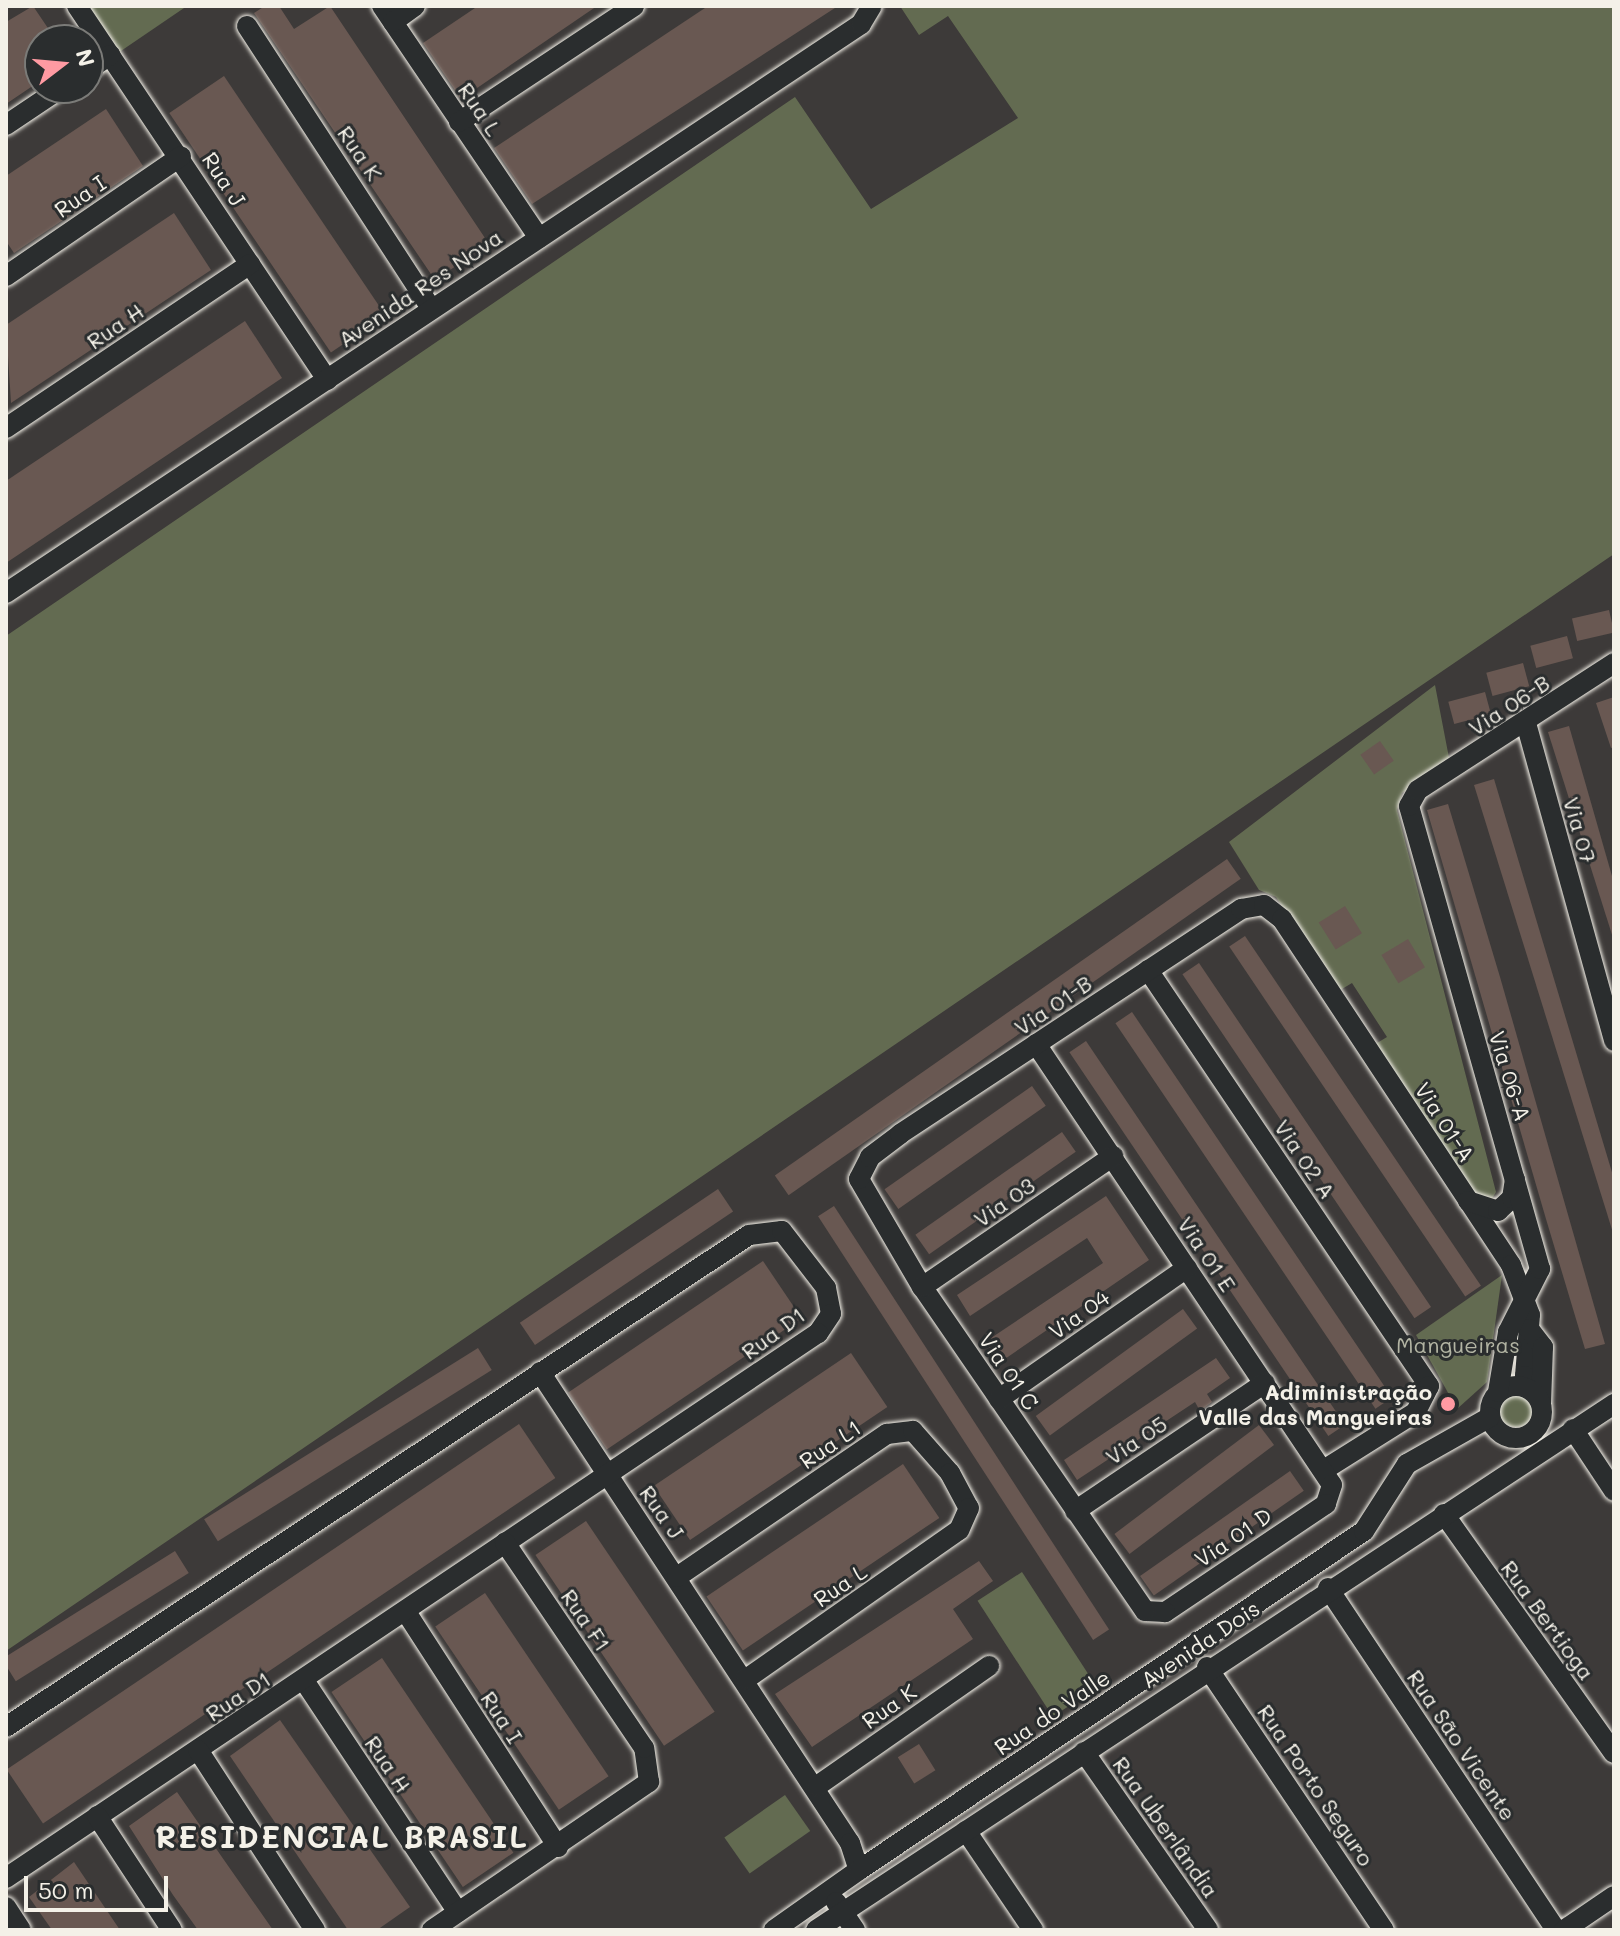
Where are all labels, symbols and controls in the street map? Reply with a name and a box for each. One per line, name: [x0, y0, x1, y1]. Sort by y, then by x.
north arrow: [24, 24, 104, 104]
text: N: [69, 46, 102, 70]
street label: Rua L: [453, 77, 507, 141]
street label: Rua K: [332, 121, 388, 185]
street label: Rua J: [197, 147, 251, 211]
street label: Rua I: [49, 169, 111, 223]
street label: Avenida Res Nova: [333, 223, 507, 353]
street label: Rua H: [82, 298, 148, 354]
street label: Via 06-B: [1463, 669, 1555, 741]
street label: Via 07: [1558, 794, 1602, 866]
street label: Via 01-B: [1009, 969, 1097, 1041]
street label: Via 06-A: [1484, 1028, 1536, 1124]
street label: Via 01-A: [1410, 1077, 1480, 1167]
street label: Via 02 A: [1269, 1114, 1341, 1204]
street label: Via 03: [969, 1172, 1039, 1232]
street label: Via 01 E: [1172, 1212, 1242, 1296]
street label: Via 04: [1044, 1284, 1114, 1344]
street label: Rua D1: [736, 1301, 810, 1365]
street label: Via 01 C: [974, 1327, 1044, 1415]
park label: Mangueiras: [1396, 1332, 1520, 1358]
place label: Adiministração Valle das Mangueiras: [1198, 1378, 1432, 1430]
marker: Adiministração Valle das Mangueiras: [1439, 1395, 1457, 1413]
street label: Via 05: [1100, 1410, 1172, 1470]
street label: Rua L1: [794, 1414, 866, 1474]
street label: Rua J: [634, 1480, 690, 1544]
street label: Via 01 D: [1189, 1502, 1277, 1572]
street label: Rua Bertioga: [1496, 1555, 1600, 1685]
street label: Rua L: [808, 1558, 872, 1612]
street label: Rua F1: [556, 1584, 616, 1656]
street label: Avenida Dois: [1136, 1595, 1264, 1693]
street label: Rua do Valle: [989, 1664, 1115, 1760]
street label: Rua D1: [201, 1665, 275, 1727]
street label: Rua São Vicente: [1402, 1665, 1522, 1825]
street label: Rua K: [857, 1678, 921, 1734]
street label: Rua I: [476, 1686, 528, 1748]
street label: Rua Porto Seguro: [1252, 1699, 1380, 1871]
street label: Rua H: [360, 1731, 416, 1797]
street label: Rua Uberlândia: [1108, 1751, 1224, 1903]
district label: RESIDENCIAL BRASIL: [155, 1818, 529, 1854]
scale bar: [28, 1860, 172, 1910]
text: 50 m: [38, 1874, 94, 1905]

